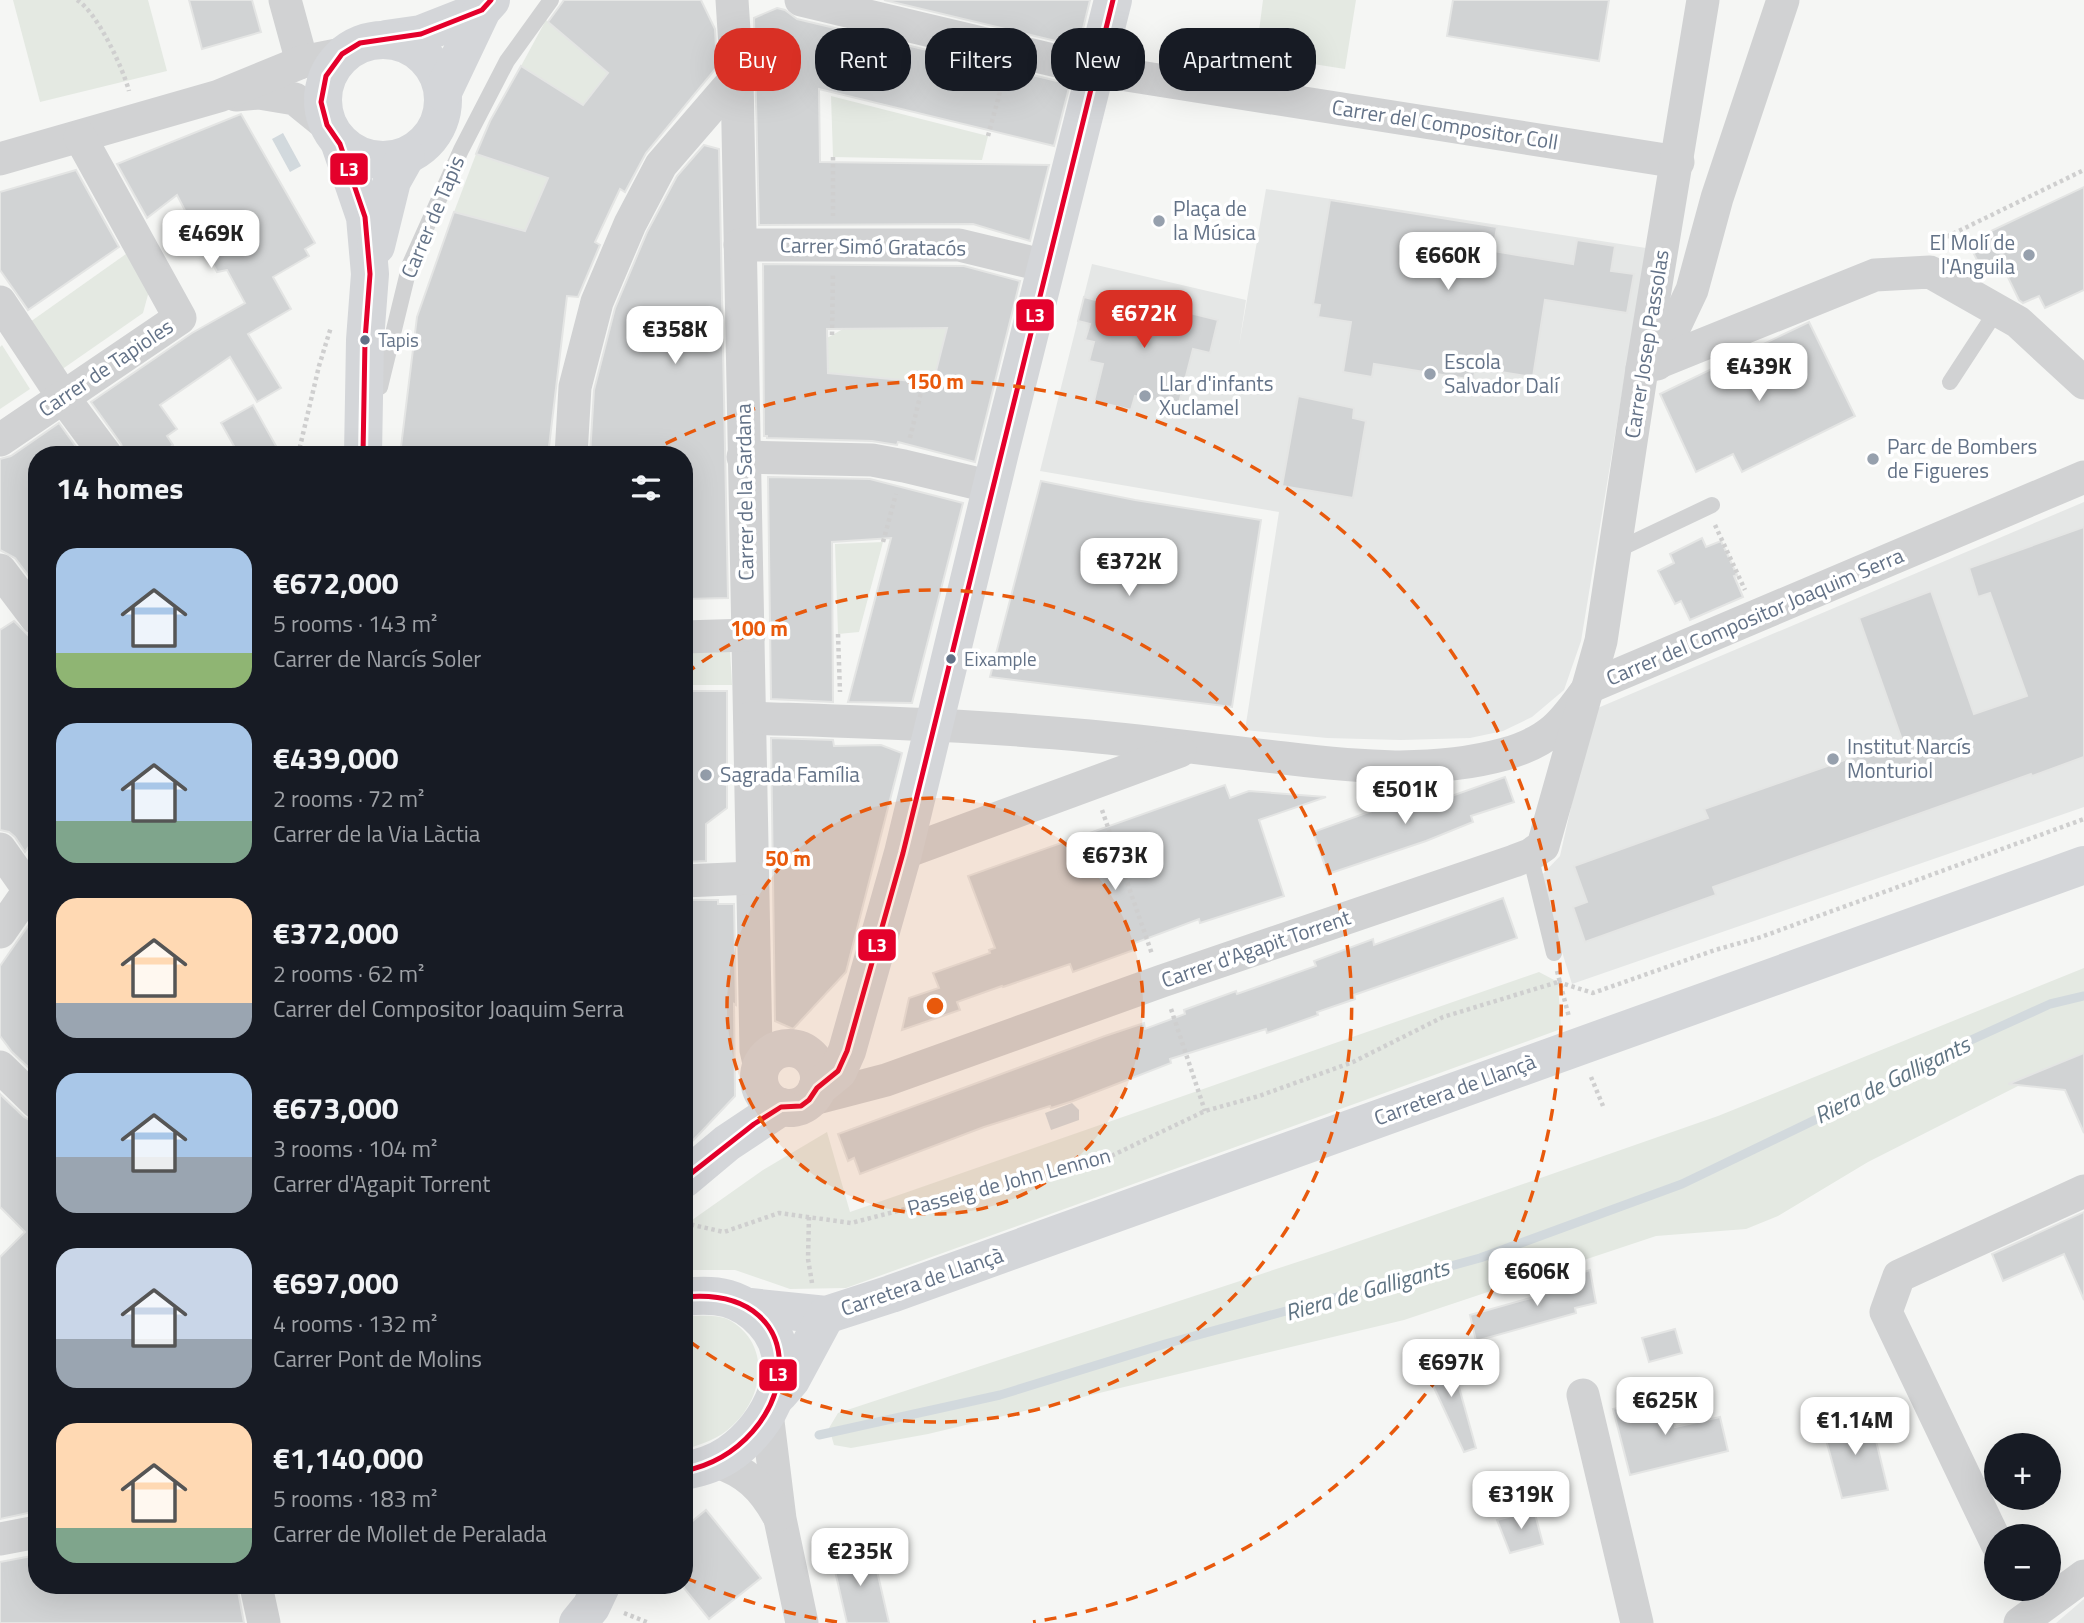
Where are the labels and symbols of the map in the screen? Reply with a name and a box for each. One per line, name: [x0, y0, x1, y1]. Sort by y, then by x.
street label: Carrer del Compositor Coll: [1330, 90, 1561, 158]
street label: Carrer de Tapis: [392, 150, 472, 283]
line badge: L3: [329, 152, 369, 186]
text: L3: [339, 154, 359, 183]
place label: Plaça de la Música: [1173, 192, 1256, 248]
pin: €469K: [162, 210, 260, 270]
marker: Plaça de la Música: [1151, 213, 1167, 229]
place label: El Molí de l'Anguila: [1930, 226, 2015, 282]
street label: Carrer Simó Gratacós: [779, 228, 967, 264]
pin: €660K: [1399, 232, 1497, 292]
street label: Carrer Josep Passolas: [1615, 247, 1677, 440]
marker: El Molí de l'Anguila: [2021, 247, 2037, 263]
pin: €672K: [1095, 290, 1193, 350]
line badge: L3: [1015, 298, 1055, 332]
text: L3: [1025, 300, 1045, 329]
pin: €358K: [626, 306, 724, 366]
street label: Carrer de Tapioles: [32, 310, 179, 424]
place label: Tapis: [378, 325, 419, 354]
marker: Tapis: [358, 333, 372, 347]
pin: €439K: [1710, 344, 1808, 403]
place label: Escola Salvador Dalí: [1444, 345, 1560, 401]
text: 150 m: [906, 365, 964, 397]
marker: Escola Salvador Dalí: [1422, 366, 1438, 382]
place label: Llar d'infants Xuclamel: [1159, 367, 1274, 423]
marker: Llar d'infants Xuclamel: [1137, 388, 1153, 404]
street label: Carrer de la Sardana: [726, 403, 762, 581]
place label: Parc de Bombers de Figueres: [1887, 430, 2037, 486]
marker: Parc de Bombers de Figueres: [1865, 451, 1881, 467]
pin: €372K: [1080, 538, 1178, 598]
street label: Carrer del Compositor Joaquim Serra: [1601, 539, 1909, 693]
text: 100 m: [730, 612, 788, 644]
place label: Eixample: [964, 644, 1037, 673]
marker: Eixample: [944, 652, 958, 666]
place label: Institut Narcís Monturiol: [1847, 730, 1971, 786]
marker: Institut Narcís Monturiol: [1825, 751, 1841, 767]
place label: Sagrada Família: [720, 758, 860, 790]
pin: €501K: [1356, 766, 1454, 826]
marker: Sagrada Família: [698, 767, 714, 783]
pin: €673K: [1066, 832, 1164, 892]
text: 50 m: [765, 842, 811, 874]
street label: Carrer d'Agapit Torrent: [1157, 900, 1355, 995]
line badge: L3: [857, 928, 897, 962]
text: L3: [867, 930, 887, 959]
centre of rings: [923, 994, 947, 1018]
water label: Riera de Galligants: [1808, 1026, 1977, 1132]
street label: Carretera de Llançà: [1369, 1045, 1540, 1133]
street label: Passeig de John Lennon: [904, 1139, 1114, 1224]
street label: Carretera de Llançà: [836, 1238, 1008, 1324]
pin: €606K: [1488, 1248, 1586, 1308]
water label: Riera de Galligants: [1281, 1249, 1455, 1330]
pin: €697K: [1402, 1340, 1500, 1399]
line badge: L3: [758, 1358, 798, 1392]
text: L3: [768, 1359, 788, 1388]
pin: €625K: [1616, 1378, 1714, 1437]
pin: €1.14M: [1798, 1398, 1912, 1457]
pin: €319K: [1472, 1472, 1570, 1531]
pin: €235K: [811, 1528, 909, 1588]

